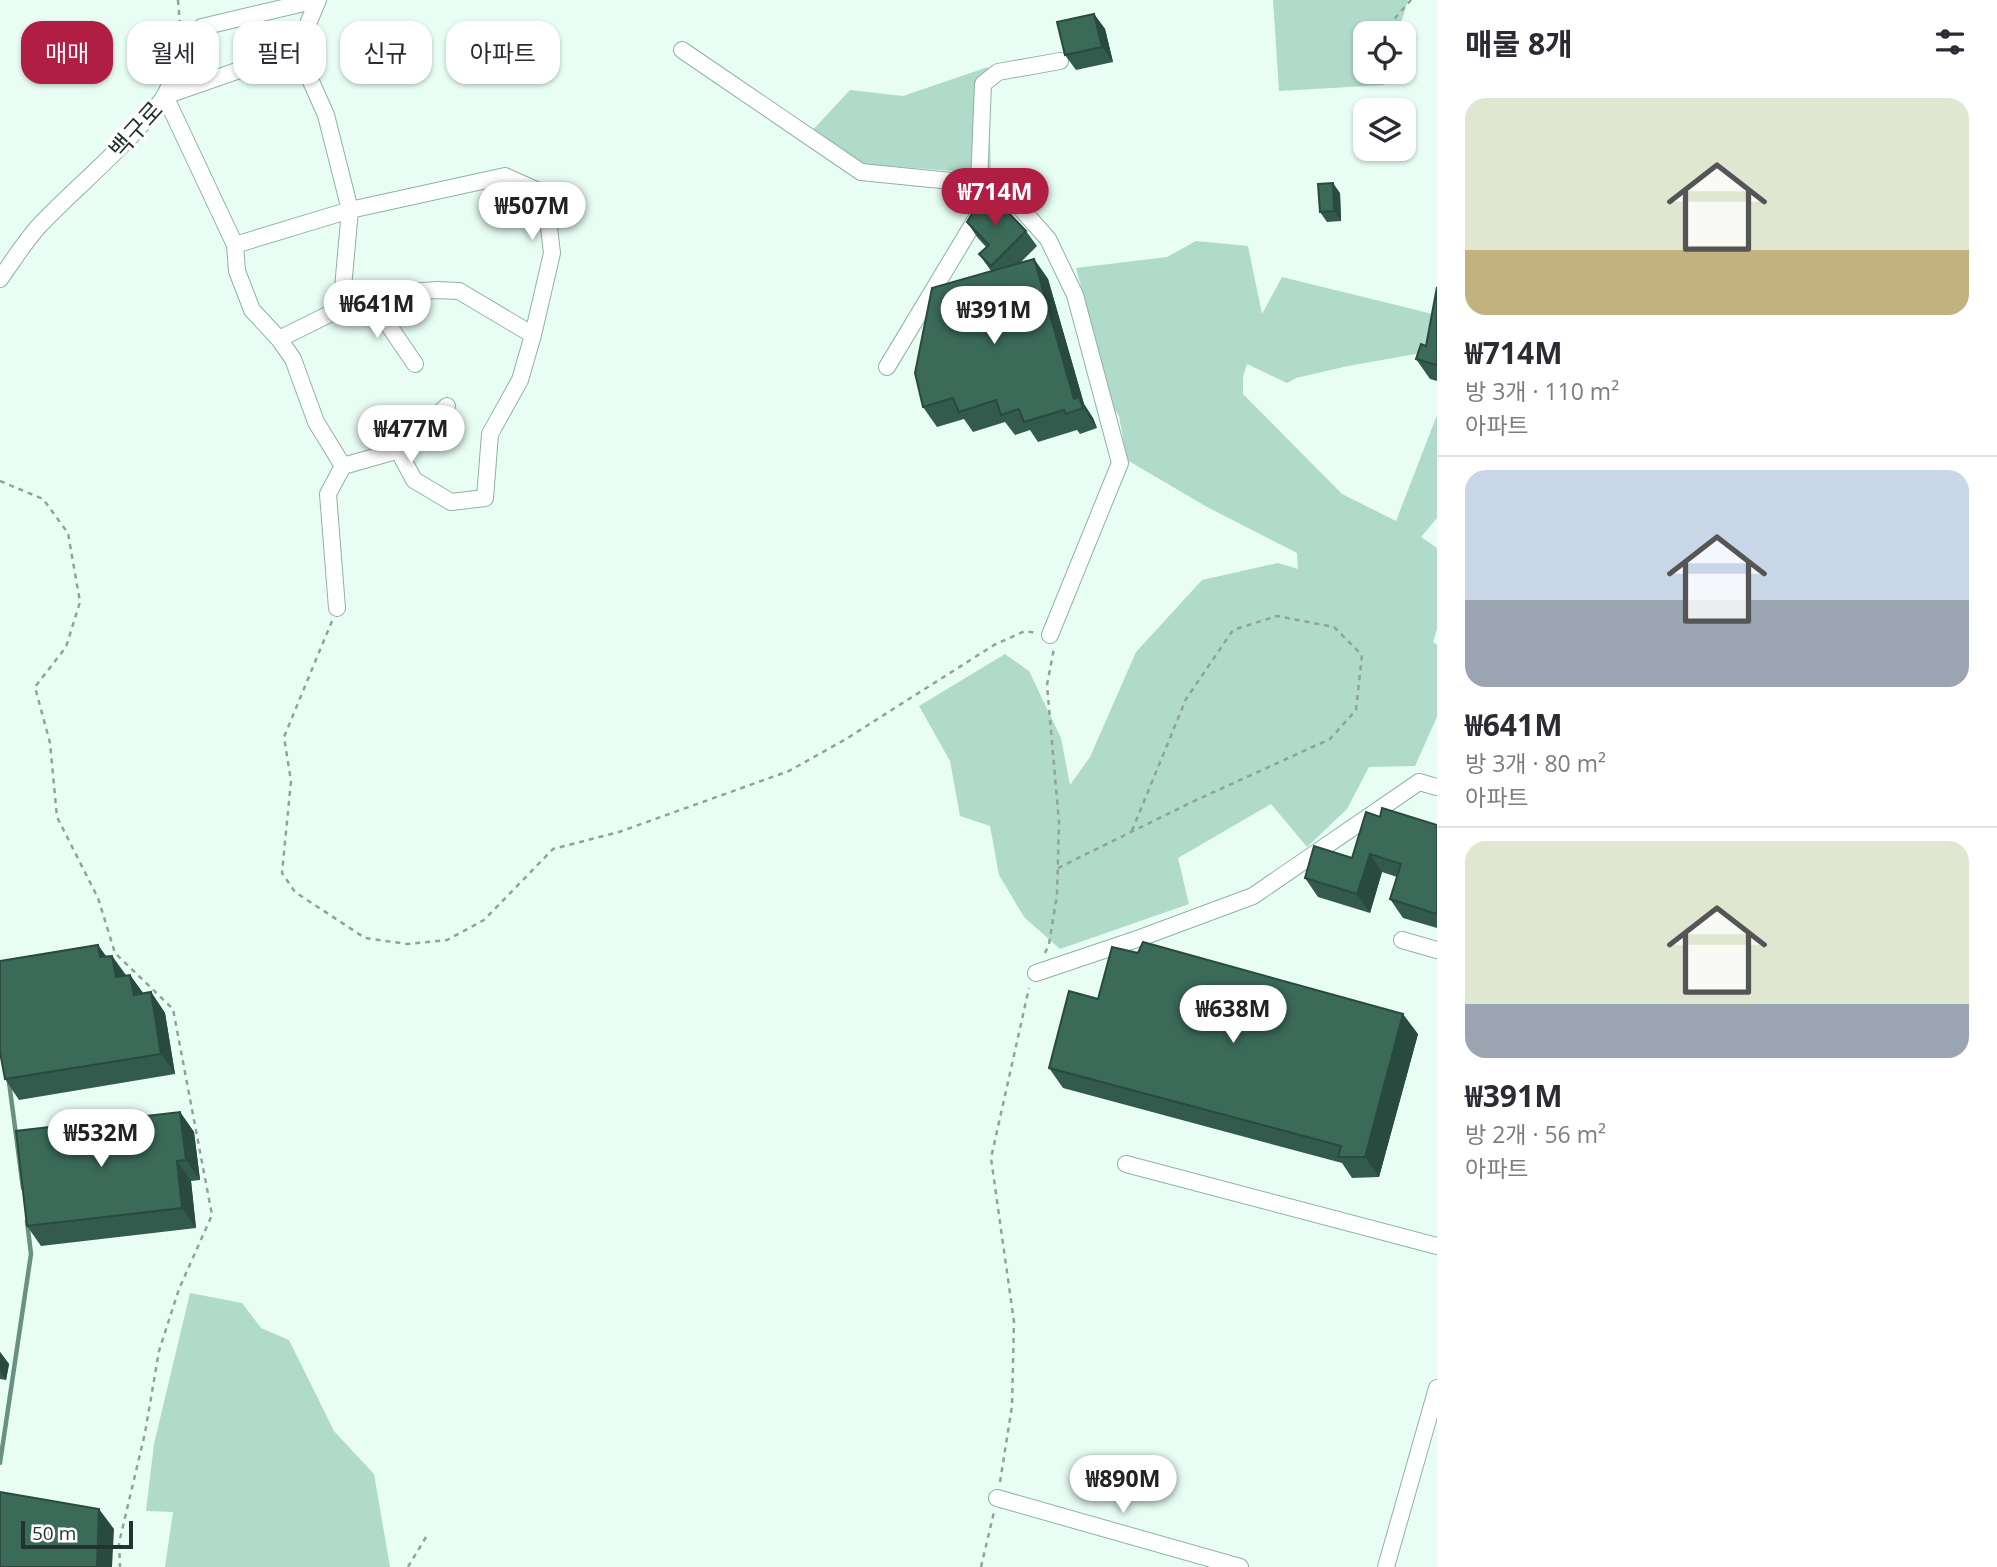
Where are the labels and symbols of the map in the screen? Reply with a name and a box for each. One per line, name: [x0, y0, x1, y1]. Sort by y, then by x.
street label: 백구로: [101, 93, 169, 165]
pin: ₩714M: [946, 168, 1044, 228]
pin: ₩507M: [483, 182, 581, 242]
pin: ₩641M: [328, 280, 426, 340]
pin: ₩391M: [945, 286, 1043, 346]
pin: ₩477M: [362, 406, 460, 465]
pin: ₩638M: [1184, 986, 1282, 1045]
pin: ₩532M: [52, 1110, 150, 1169]
pin: ₩890M: [1074, 1456, 1172, 1515]
scale bar: [21, 1518, 133, 1550]

